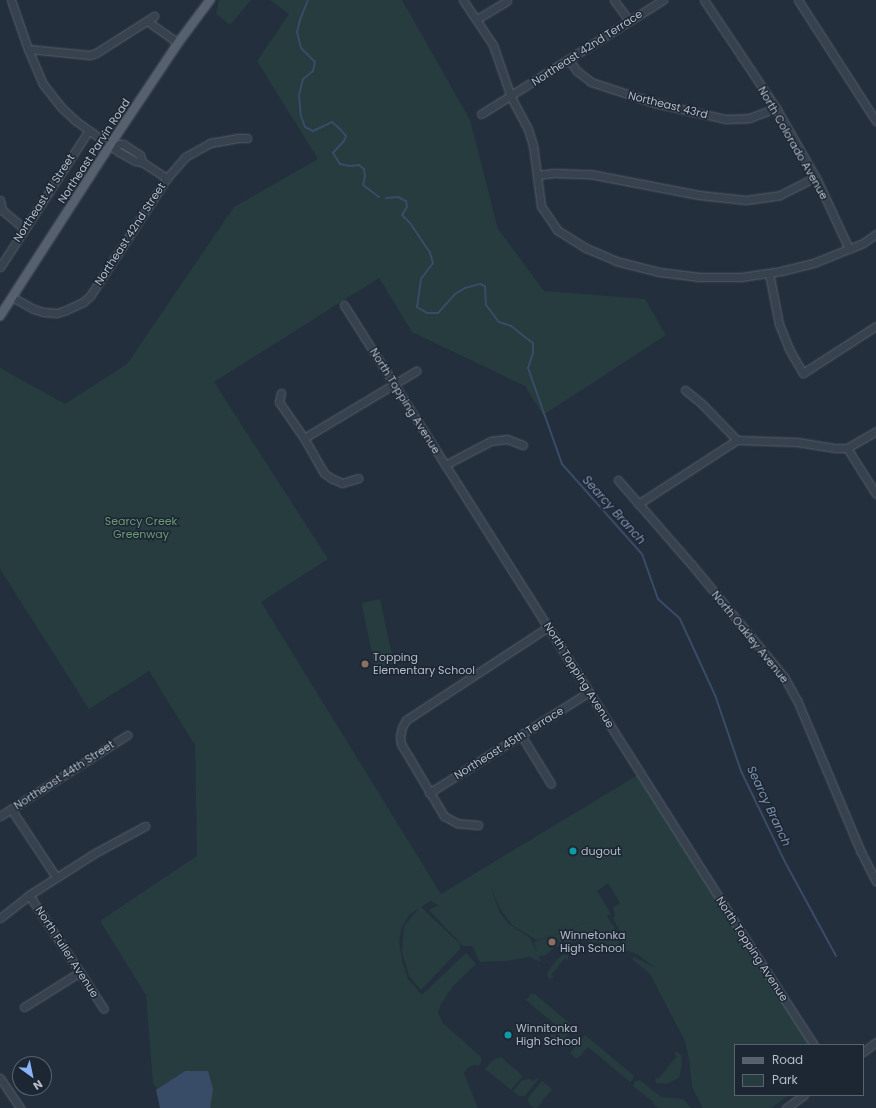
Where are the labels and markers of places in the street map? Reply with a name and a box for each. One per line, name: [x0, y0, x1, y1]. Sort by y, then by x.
place label: Topping Elementary School: [373, 651, 475, 677]
marker: Topping Elementary School: [360, 659, 370, 669]
place label: dugout: [581, 844, 621, 858]
marker: dugout: [568, 846, 578, 856]
place label: Winnetonka High School: [560, 929, 626, 955]
marker: Winnetonka High School: [547, 937, 557, 947]
place label: Winnitonka High School: [516, 1022, 581, 1048]
marker: Winnitonka High School: [503, 1030, 513, 1040]

